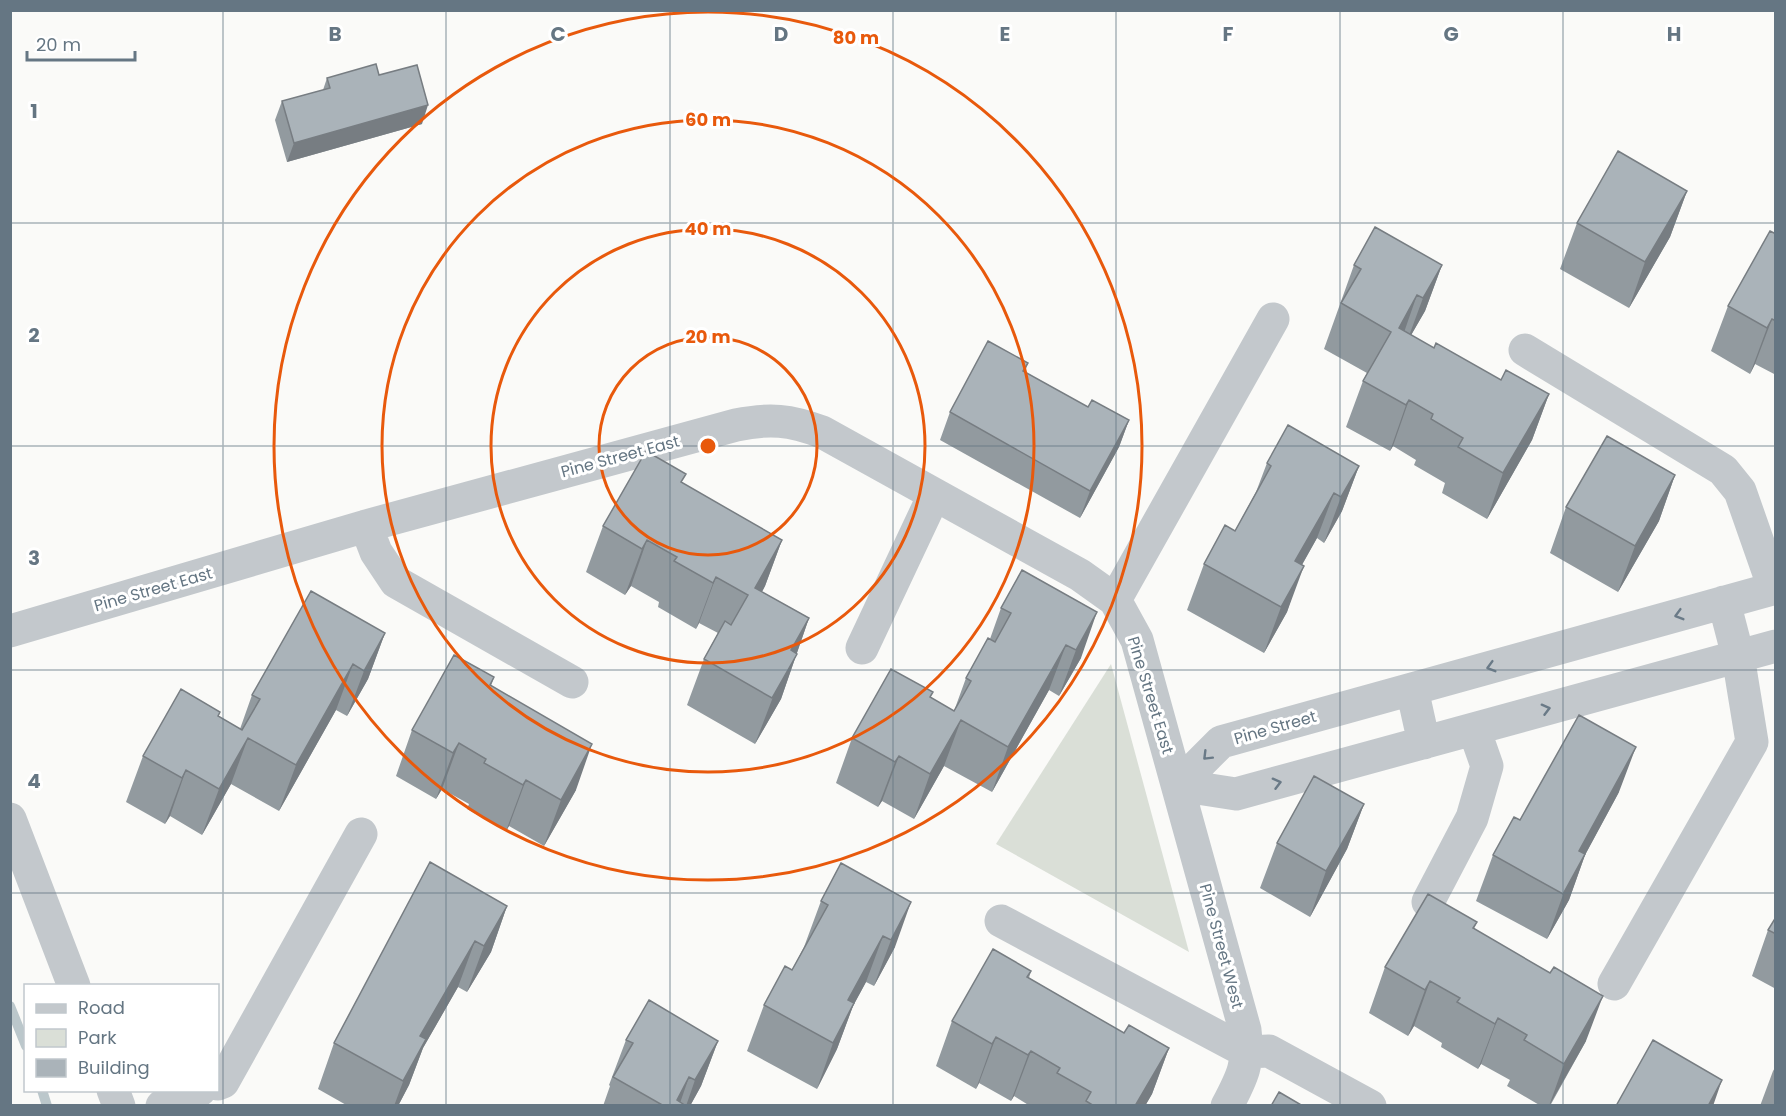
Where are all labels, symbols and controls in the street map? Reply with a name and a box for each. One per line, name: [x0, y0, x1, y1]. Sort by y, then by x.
text: B: [328, 20, 342, 48]
text: C: [550, 20, 566, 48]
text: D: [774, 20, 788, 48]
text: E: [1000, 20, 1010, 48]
text: F: [1223, 20, 1234, 48]
text: G: [1443, 20, 1459, 48]
text: H: [1667, 20, 1681, 48]
scale bar: [27, 24, 135, 62]
text: 80 m: [833, 25, 879, 50]
text: 20 m: [36, 32, 81, 57]
text: 1: [30, 97, 38, 125]
text: 60 m: [685, 107, 731, 132]
text: 40 m: [685, 216, 731, 241]
text: 2: [28, 321, 40, 349]
text: 20 m: [686, 324, 730, 349]
street label: Pine Street East: [558, 430, 682, 483]
centre of rings: [698, 436, 718, 456]
text: 3: [28, 544, 40, 572]
street label: Pine Street East: [91, 562, 215, 617]
one-way arrow: [1674, 607, 1684, 620]
street label: Pine Street East: [1122, 633, 1179, 757]
one-way arrow: [1486, 660, 1497, 672]
one-way arrow: [1540, 704, 1550, 717]
street label: Pine Street: [1231, 705, 1319, 750]
one-way arrow: [1203, 750, 1214, 760]
text: 4: [27, 767, 41, 795]
one-way arrow: [1271, 778, 1281, 791]
street label: Pine Street West: [1194, 881, 1249, 1011]
legend: [24, 984, 219, 1092]
text: Road: [78, 995, 125, 1020]
text: Park: [78, 1025, 117, 1050]
text: Building: [78, 1055, 150, 1080]

